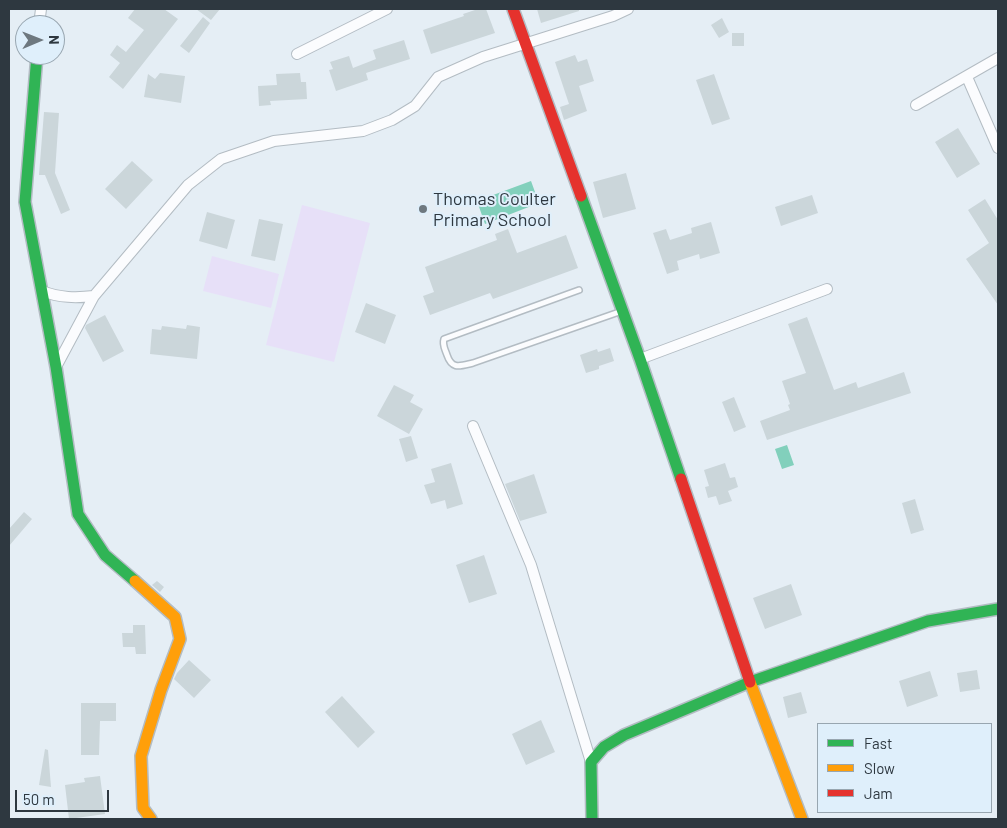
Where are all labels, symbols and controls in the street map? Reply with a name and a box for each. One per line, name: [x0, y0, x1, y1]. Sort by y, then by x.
north arrow: [15, 15, 65, 65]
text: N: [46, 35, 63, 45]
place label: Thomas Coulter Primary School: [433, 188, 556, 230]
marker: Thomas Coulter Primary School: [417, 203, 429, 215]
legend: [817, 723, 992, 813]
text: Fast: [864, 734, 892, 752]
text: Slow: [864, 759, 895, 777]
scale bar: [18, 780, 111, 812]
text: Jam: [864, 784, 893, 802]
text: 50 m: [23, 790, 55, 808]

